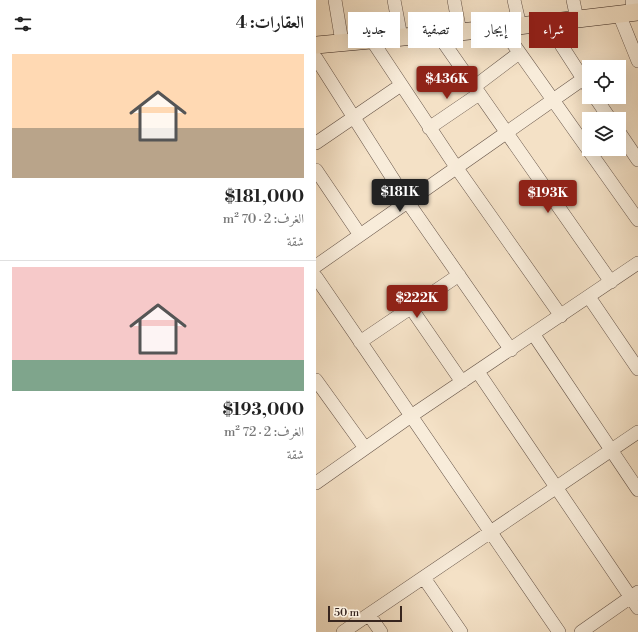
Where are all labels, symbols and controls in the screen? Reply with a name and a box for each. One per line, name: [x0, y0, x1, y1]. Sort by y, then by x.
text: العقارات: 4: [236, 12, 304, 34]
chip: جديد: [348, 12, 400, 48]
chip: تصفية: [408, 12, 463, 48]
chip: إيجار: [471, 12, 521, 48]
chip: شراء: [529, 12, 578, 48]
icon: filters: [12, 13, 34, 35]
map controls: [582, 60, 626, 156]
button: locate: [582, 60, 626, 104]
pin: $436K: [419, 66, 475, 100]
text: $436K: [426, 71, 469, 87]
icon: home: [122, 80, 194, 152]
button: layers: [582, 112, 626, 156]
pin: $181K: [372, 179, 428, 213]
pin: $193K: [520, 180, 576, 214]
text: $181K: [381, 184, 419, 200]
text: $193K: [528, 185, 568, 201]
text: $181,000: [225, 186, 304, 208]
text: الغرف: 2 · 70 m²: [223, 211, 304, 227]
text: شقة: [287, 234, 304, 250]
pin: $222K: [389, 285, 445, 319]
text: $222K: [396, 290, 438, 306]
icon: home: [122, 293, 194, 365]
text: $193,000: [223, 399, 304, 421]
text: الغرف: 2 · 72 m²: [224, 424, 304, 440]
text: شقة: [287, 447, 304, 463]
scale bar: [328, 604, 402, 623]
text: 50 m: [334, 606, 359, 620]

